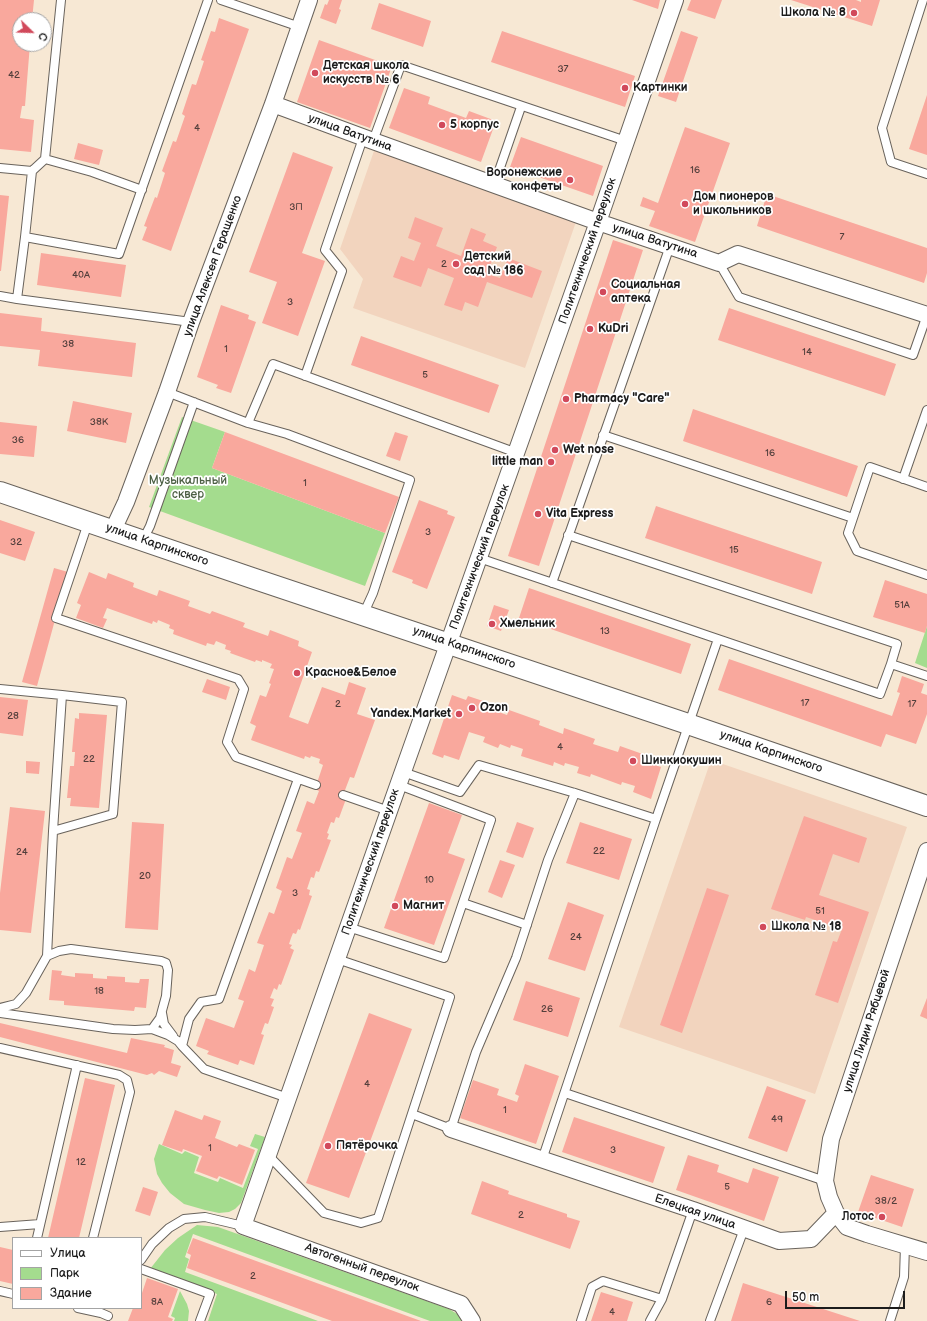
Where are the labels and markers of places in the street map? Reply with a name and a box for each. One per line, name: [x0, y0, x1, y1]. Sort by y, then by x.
place label: Школа № 8: [781, 6, 846, 20]
marker: Школа № 8: [849, 8, 859, 18]
place label: Детская школа искусств № 6: [323, 59, 409, 87]
marker: Детская школа искусств № 6: [310, 68, 320, 78]
place label: Картинки: [633, 81, 688, 95]
marker: Картинки: [620, 83, 630, 93]
place label: 5 корпус: [450, 118, 499, 132]
marker: 5 корпус: [437, 120, 447, 130]
place label: Воронежские конфеты: [486, 166, 562, 194]
marker: Воронежские конфеты: [565, 175, 575, 185]
place label: Дом пионеров и школьников: [693, 190, 773, 218]
marker: Дом пионеров и школьников: [680, 199, 690, 209]
place label: Детский сад № 186: [464, 250, 524, 278]
marker: Детский сад № 186: [451, 259, 461, 269]
place label: Социальная аптека: [611, 278, 681, 306]
marker: Социальная аптека: [598, 287, 608, 297]
place label: KuDri: [598, 322, 628, 336]
marker: KuDri: [585, 324, 595, 334]
place label: Pharmacy "Care": [574, 392, 669, 406]
marker: Pharmacy "Care": [561, 394, 571, 404]
place label: Wet nose: [563, 443, 614, 457]
marker: Wet nose: [550, 445, 560, 455]
place label: little man: [492, 455, 543, 469]
marker: little man: [546, 457, 556, 467]
place label: Vita Express: [546, 507, 613, 521]
marker: Vita Express: [533, 509, 543, 519]
place label: Хмельник: [500, 617, 555, 631]
marker: Хмельник: [487, 619, 497, 629]
place label: Красное&Белое: [305, 666, 396, 680]
marker: Красное&Белое: [292, 668, 302, 678]
place label: Ozon: [480, 701, 508, 715]
marker: Ozon: [467, 703, 477, 713]
place label: Yandex.Market: [370, 707, 451, 721]
marker: Yandex.Market: [454, 709, 464, 719]
place label: Шинкиокушин: [641, 754, 722, 768]
marker: Шинкиокушин: [628, 756, 638, 766]
place label: Магнит: [403, 899, 444, 913]
marker: Магнит: [390, 901, 400, 911]
place label: Школа № 18: [771, 920, 841, 934]
marker: Школа № 18: [758, 922, 768, 932]
place label: Пятёрочка: [336, 1139, 398, 1153]
marker: Пятёрочка: [323, 1141, 333, 1151]
place label: Лотос: [842, 1210, 874, 1224]
marker: Лотос: [877, 1212, 887, 1222]

